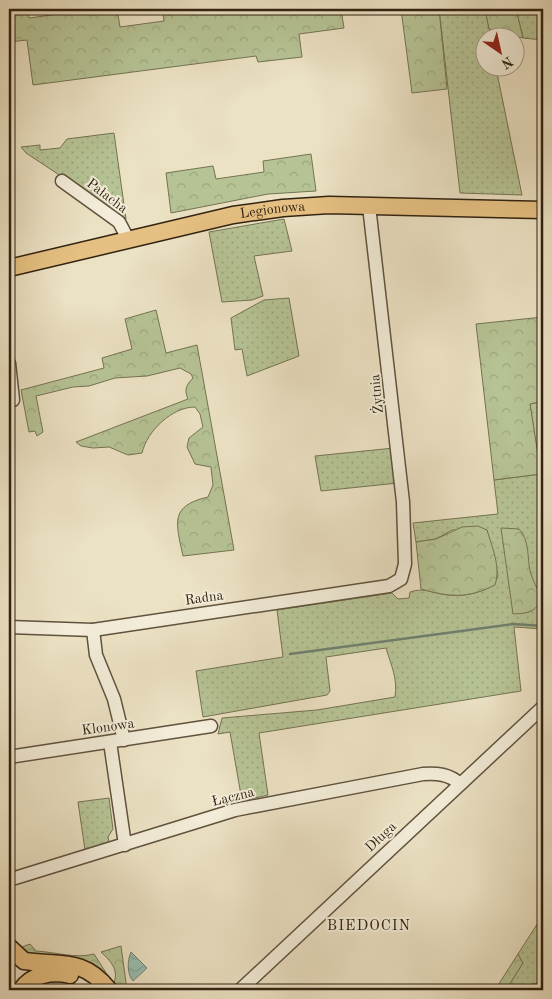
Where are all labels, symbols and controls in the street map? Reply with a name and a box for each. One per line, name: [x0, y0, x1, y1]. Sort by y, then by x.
north arrow: [474, 28, 524, 78]
text: N: [498, 53, 515, 71]
street label: Pałacha: [84, 176, 130, 216]
street label: Legionowa: [239, 200, 306, 221]
street label: Żytnia: [365, 373, 386, 415]
street label: Radna: [184, 588, 224, 608]
street label: Klonowa: [81, 716, 135, 738]
street label: Łączna: [210, 785, 256, 809]
street label: Długa: [363, 819, 399, 855]
district label: BIEDOCIN: [327, 919, 411, 934]

